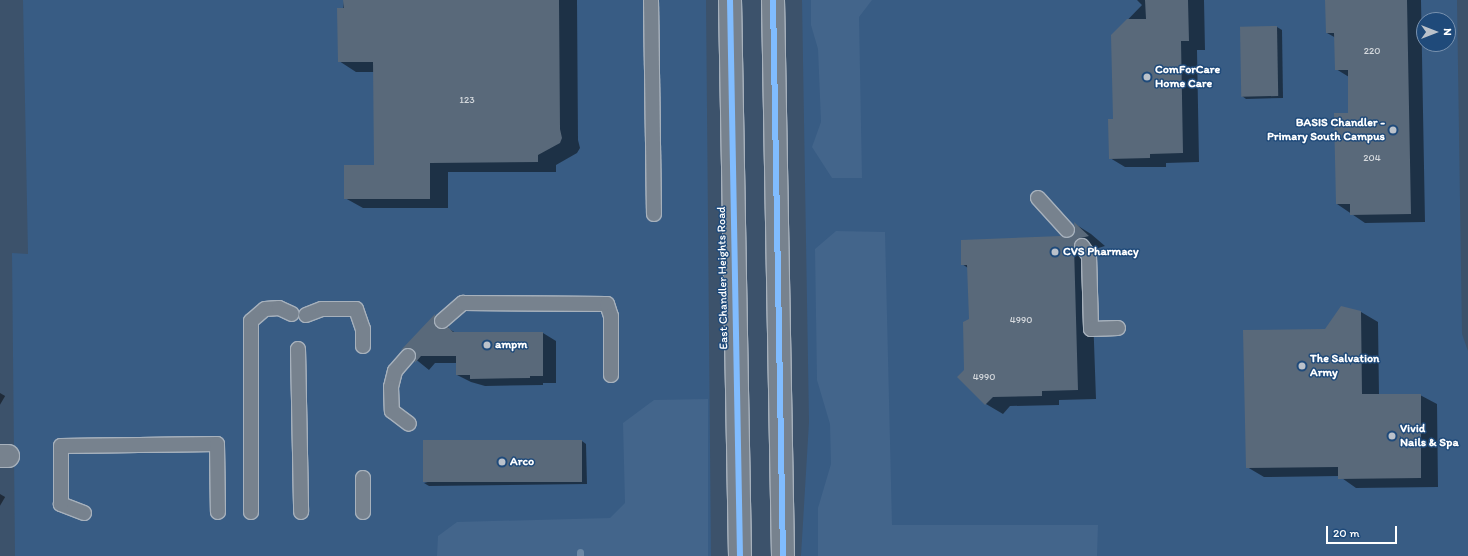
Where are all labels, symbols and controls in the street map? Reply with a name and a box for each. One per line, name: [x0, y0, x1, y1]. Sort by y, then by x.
north arrow: [1416, 12, 1456, 52]
text: N: [1441, 28, 1454, 36]
house number: 220: [1364, 45, 1380, 57]
place label: ComForCare Home Care: [1155, 63, 1220, 91]
marker: ComForCare Home Care: [1142, 72, 1152, 82]
house number: 123: [459, 94, 475, 106]
place label: BASIS Chandler - Primary South Campus: [1267, 116, 1385, 144]
marker: BASIS Chandler - Primary South Campus: [1388, 125, 1398, 135]
house number: 204: [1363, 152, 1381, 164]
street label: East Chandler Heights Road: [715, 206, 731, 350]
place label: CVS Pharmacy: [1063, 245, 1139, 259]
marker: CVS Pharmacy: [1050, 247, 1060, 257]
house number: 4990: [1010, 314, 1032, 326]
place label: ampm: [495, 338, 527, 352]
marker: ampm: [482, 340, 492, 350]
place label: The Salvation Army: [1310, 352, 1380, 380]
marker: The Salvation Army: [1297, 361, 1307, 371]
house number: 4990: [973, 371, 995, 383]
place label: Vivid Nails & Spa: [1400, 422, 1459, 450]
marker: Vivid Nails & Spa: [1387, 431, 1397, 441]
place label: Arco: [510, 455, 534, 469]
marker: Arco: [497, 457, 507, 467]
scale bar: [1328, 518, 1399, 544]
text: 20 m: [1333, 526, 1360, 540]

